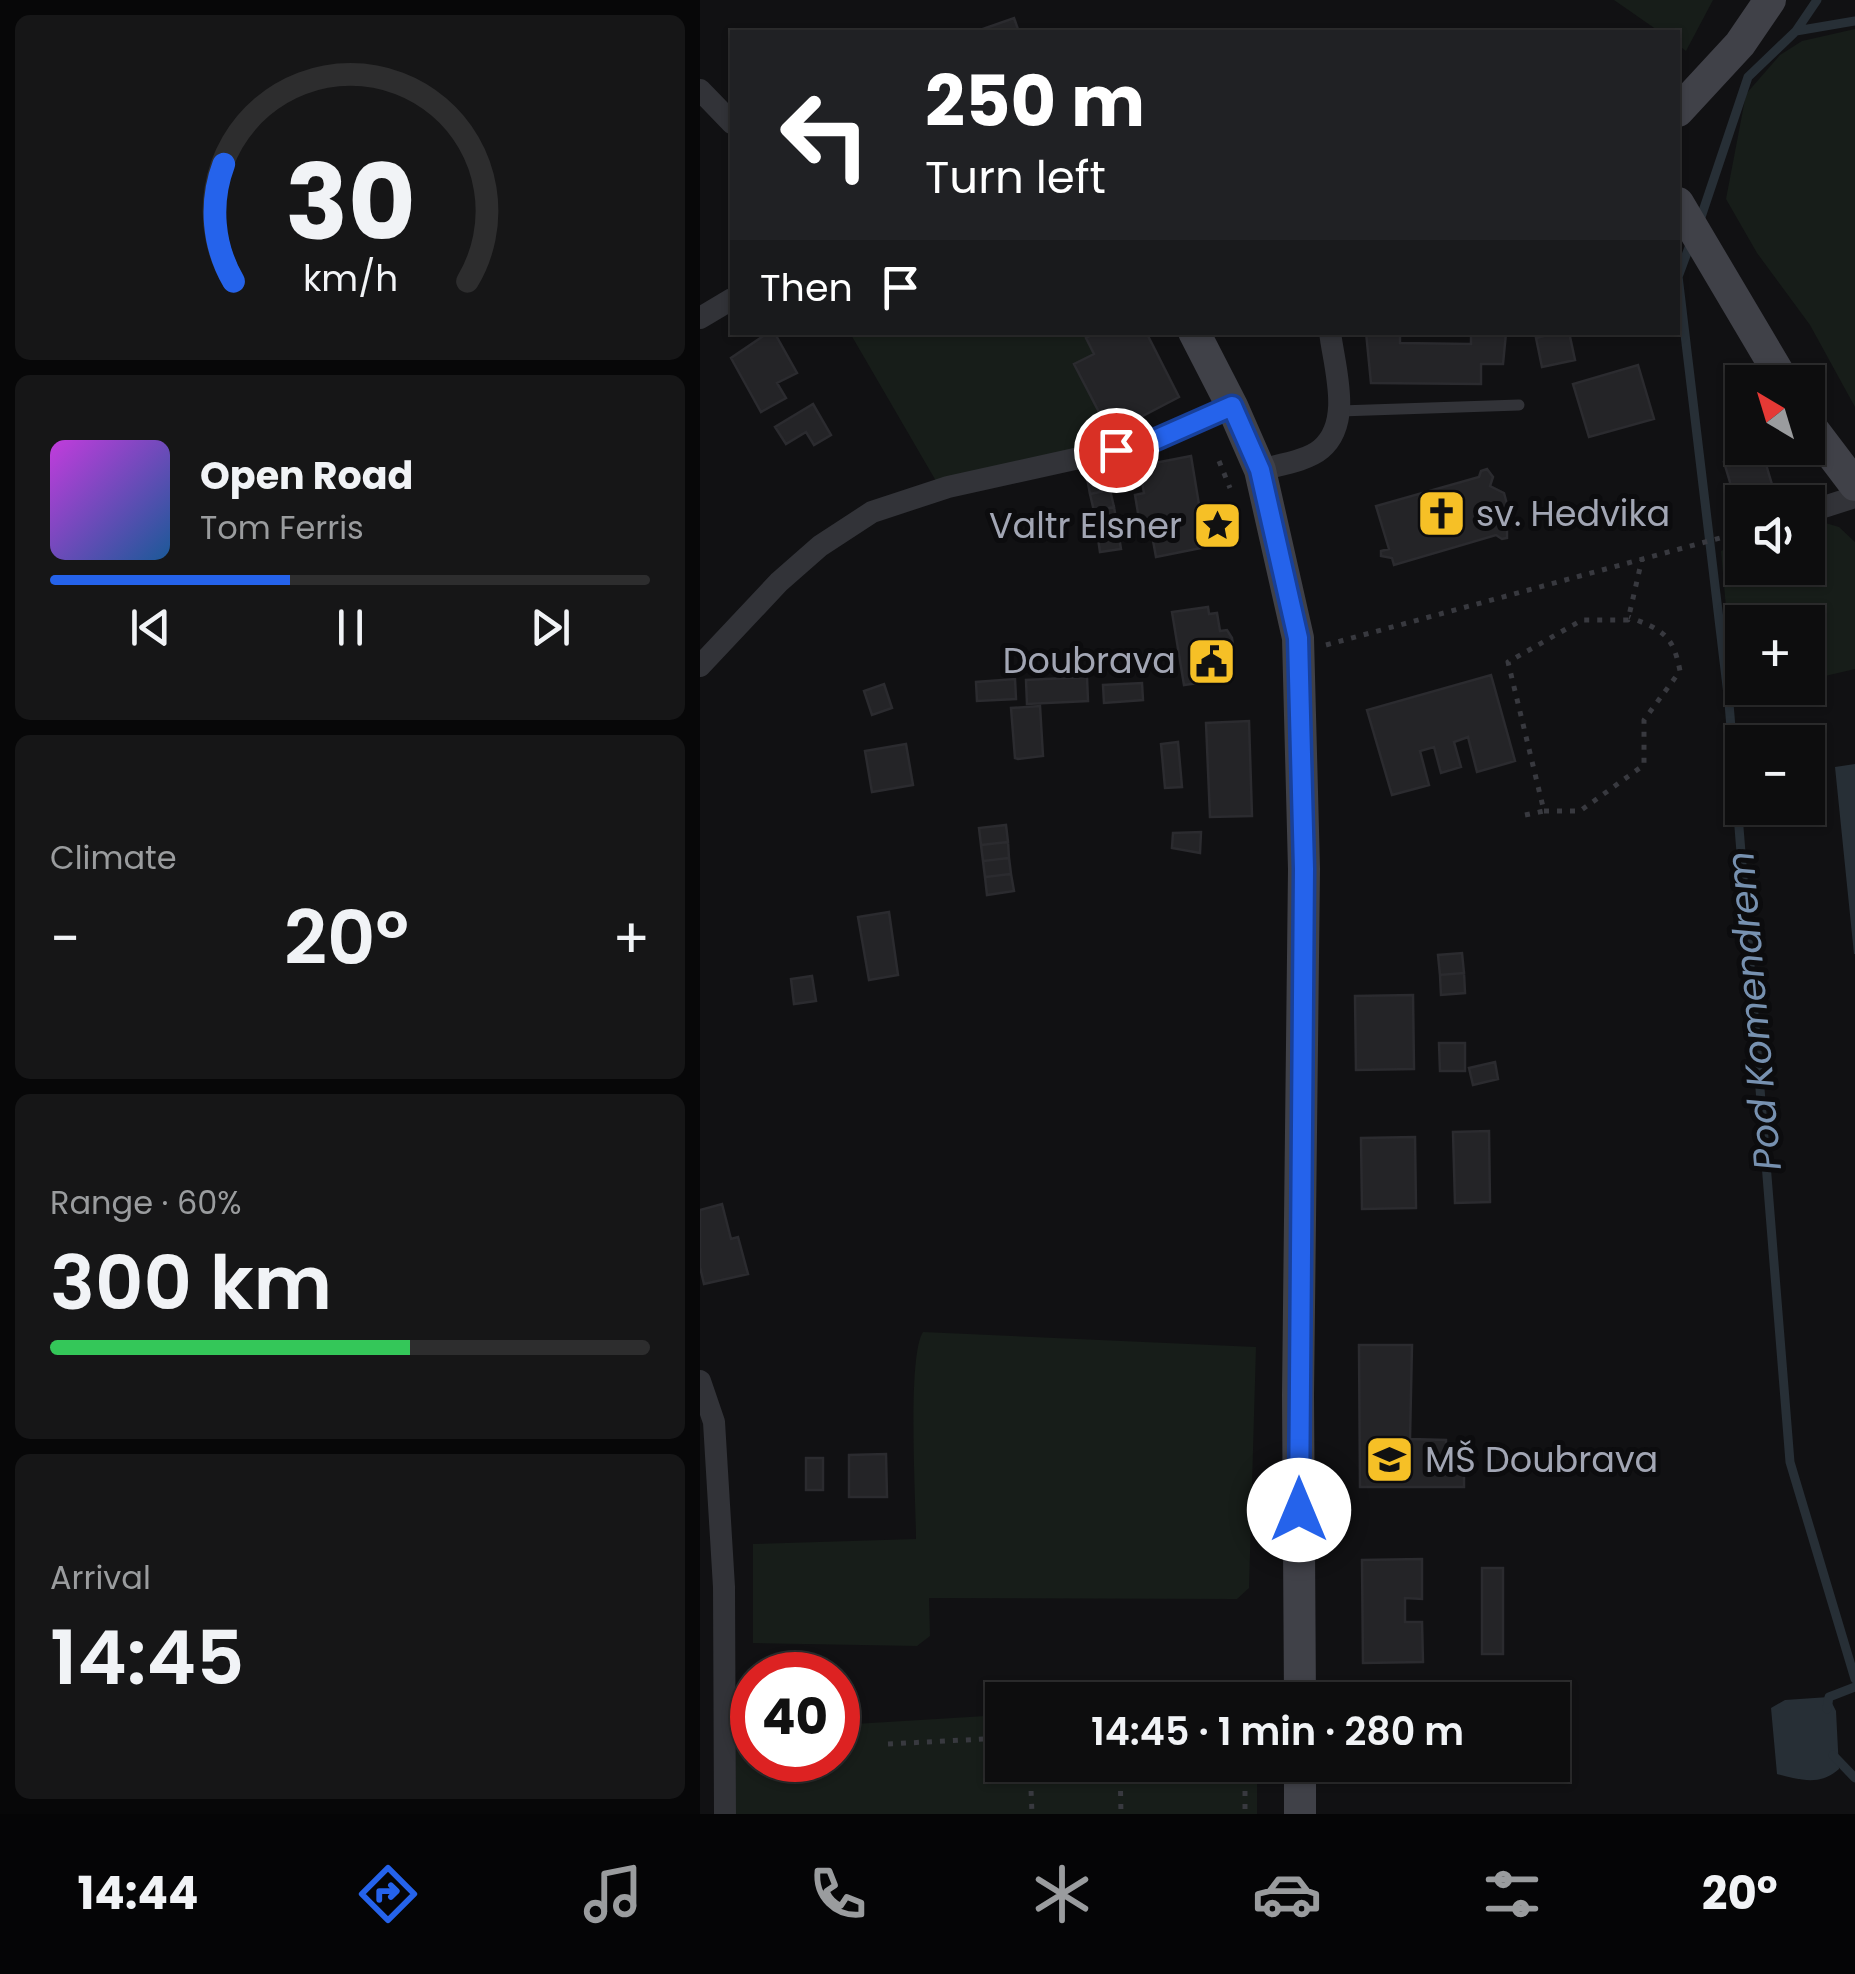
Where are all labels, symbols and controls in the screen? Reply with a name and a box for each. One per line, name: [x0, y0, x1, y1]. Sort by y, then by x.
text: 250 m: [925, 52, 1145, 151]
icon: left: [760, 70, 890, 200]
text: 30: [285, 130, 415, 275]
text: Turn left: [925, 146, 1106, 209]
text: km/h: [302, 253, 398, 304]
icon: arrive: [873, 260, 928, 315]
text: Then: [760, 261, 853, 314]
north arrow: [1725, 365, 1825, 465]
map controls: [1725, 365, 1825, 825]
pin: [1074, 408, 1159, 493]
icon: arrive: [1089, 423, 1144, 478]
text: Open Road: [200, 449, 413, 502]
button: sound: [1725, 485, 1825, 585]
church icon: sv. Hedvika: [1415, 488, 1467, 540]
place label: sv. Hedvika: [1476, 489, 1670, 538]
place icon: Valtr Elsner: [1191, 500, 1243, 552]
place label: Valtr Elsner: [989, 501, 1182, 550]
text: Tom Ferris: [200, 505, 364, 550]
icon: previous: [123, 600, 178, 655]
icon: pause: [323, 600, 378, 655]
icon: next: [523, 600, 578, 655]
button: +: [1725, 605, 1825, 705]
public building icon: Doubrava: [1185, 635, 1237, 687]
place label: Doubrava: [1003, 636, 1176, 685]
button: −: [1725, 725, 1825, 825]
text: Climate: [50, 835, 177, 880]
water label: Pod Komendrem: [1713, 849, 1794, 1173]
text: 20°: [284, 885, 409, 990]
text: −: [50, 900, 80, 977]
text: +: [612, 900, 650, 977]
text: Range · 60%: [50, 1180, 242, 1225]
text: 300 km: [50, 1230, 332, 1335]
school or university icon: MŠ Doubrava: [1364, 1434, 1416, 1486]
place label: MŠ Doubrava: [1425, 1435, 1658, 1484]
position arrow: [1247, 1458, 1351, 1562]
text: Arrival: [50, 1555, 151, 1600]
text: 14:45: [50, 1605, 244, 1710]
speed limit sign: 40: [730, 1652, 860, 1782]
text: 14:45 · 1 min · 280 m: [1091, 1705, 1464, 1758]
icon: directions: [353, 1859, 423, 1929]
icon: music: [578, 1859, 648, 1929]
icon: phone: [803, 1859, 873, 1929]
icon: climate: [1027, 1859, 1097, 1929]
icon: car: [1252, 1859, 1322, 1929]
icon: filters: [1477, 1859, 1547, 1929]
text: 14:44: [77, 1862, 198, 1925]
text: 20°: [1702, 1862, 1778, 1925]

